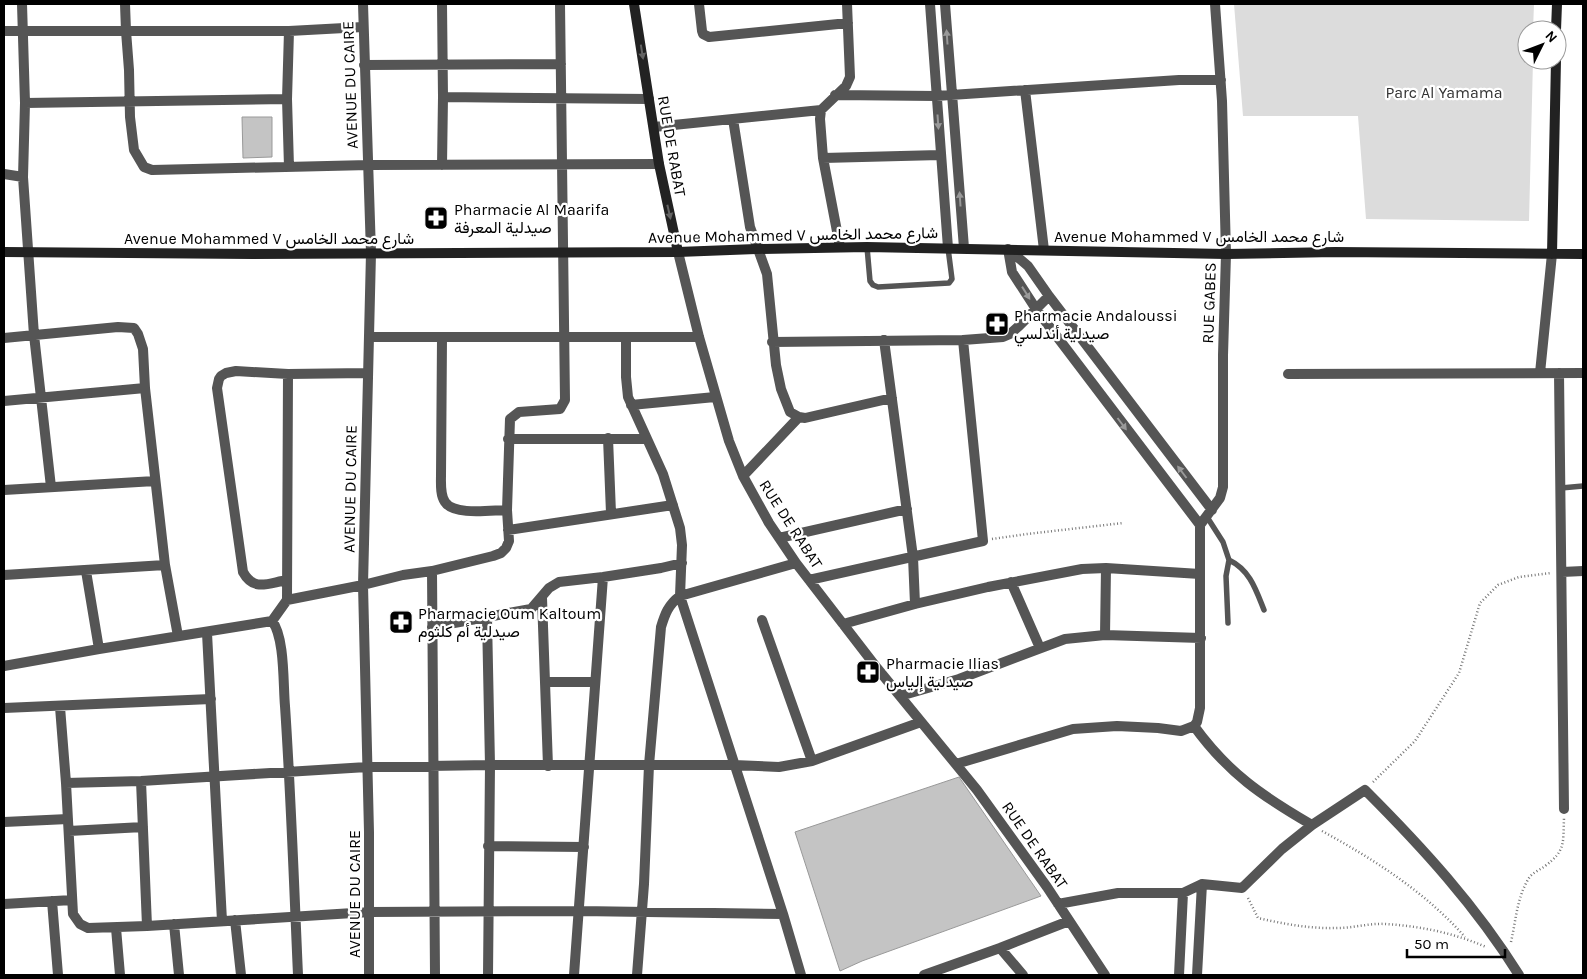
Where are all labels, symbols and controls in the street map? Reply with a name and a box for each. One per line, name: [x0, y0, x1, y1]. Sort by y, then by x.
north arrow: [1517, 20, 1567, 70]
street label: AVENUE DU CAIRE: [338, 21, 362, 149]
text: N: [1542, 27, 1561, 46]
one-way arrow: [943, 29, 951, 45]
one-way arrow: [638, 44, 646, 60]
park label: Parc Al Yamama: [1385, 83, 1503, 102]
street label: RUE DE RABAT: [654, 94, 690, 198]
one-way arrow: [935, 115, 943, 131]
one-way arrow: [956, 191, 964, 207]
place label: Pharmacie Al Maarifa صيدلية المعرفة: [454, 200, 609, 238]
pharmacy icon: Pharmacie Al Maarifa صيدلية المعرفة: [423, 205, 449, 231]
one-way arrow: [665, 205, 673, 220]
street label: Avenue Mohammed V شارع محمد الخامس: [648, 223, 938, 249]
street label: Avenue Mohammed V شارع محمد الخامس: [1054, 227, 1344, 248]
street label: Avenue Mohammed V شارع محمد الخامس: [124, 229, 414, 250]
street label: RUE GABES: [1198, 262, 1220, 344]
one-way arrow: [1021, 287, 1030, 300]
place label: Pharmacie Andaloussi صيدلية أندلسي: [1014, 306, 1178, 347]
pharmacy icon: Pharmacie Andaloussi صيدلية أندلسي: [984, 311, 1010, 337]
one-way arrow: [1116, 417, 1127, 430]
street label: AVENUE DU CAIRE: [339, 425, 361, 553]
one-way arrow: [1177, 465, 1187, 479]
street label: RUE DE RABAT: [755, 476, 827, 572]
place label: Pharmacie Oum Kaltoum صيدلية أم كلثوم: [418, 604, 601, 642]
pharmacy icon: Pharmacie Oum Kaltoum صيدلية أم كلثوم: [388, 609, 414, 635]
place label: Pharmacie Ilias صيدلية إلياس: [886, 654, 999, 692]
pharmacy icon: Pharmacie Ilias صيدلية إلياس: [855, 659, 881, 685]
street label: RUE DE RABAT: [998, 798, 1072, 892]
street label: AVENUE DU CAIRE: [345, 830, 364, 958]
scale bar: [1407, 926, 1504, 958]
text: 50 m: [1414, 935, 1449, 953]

